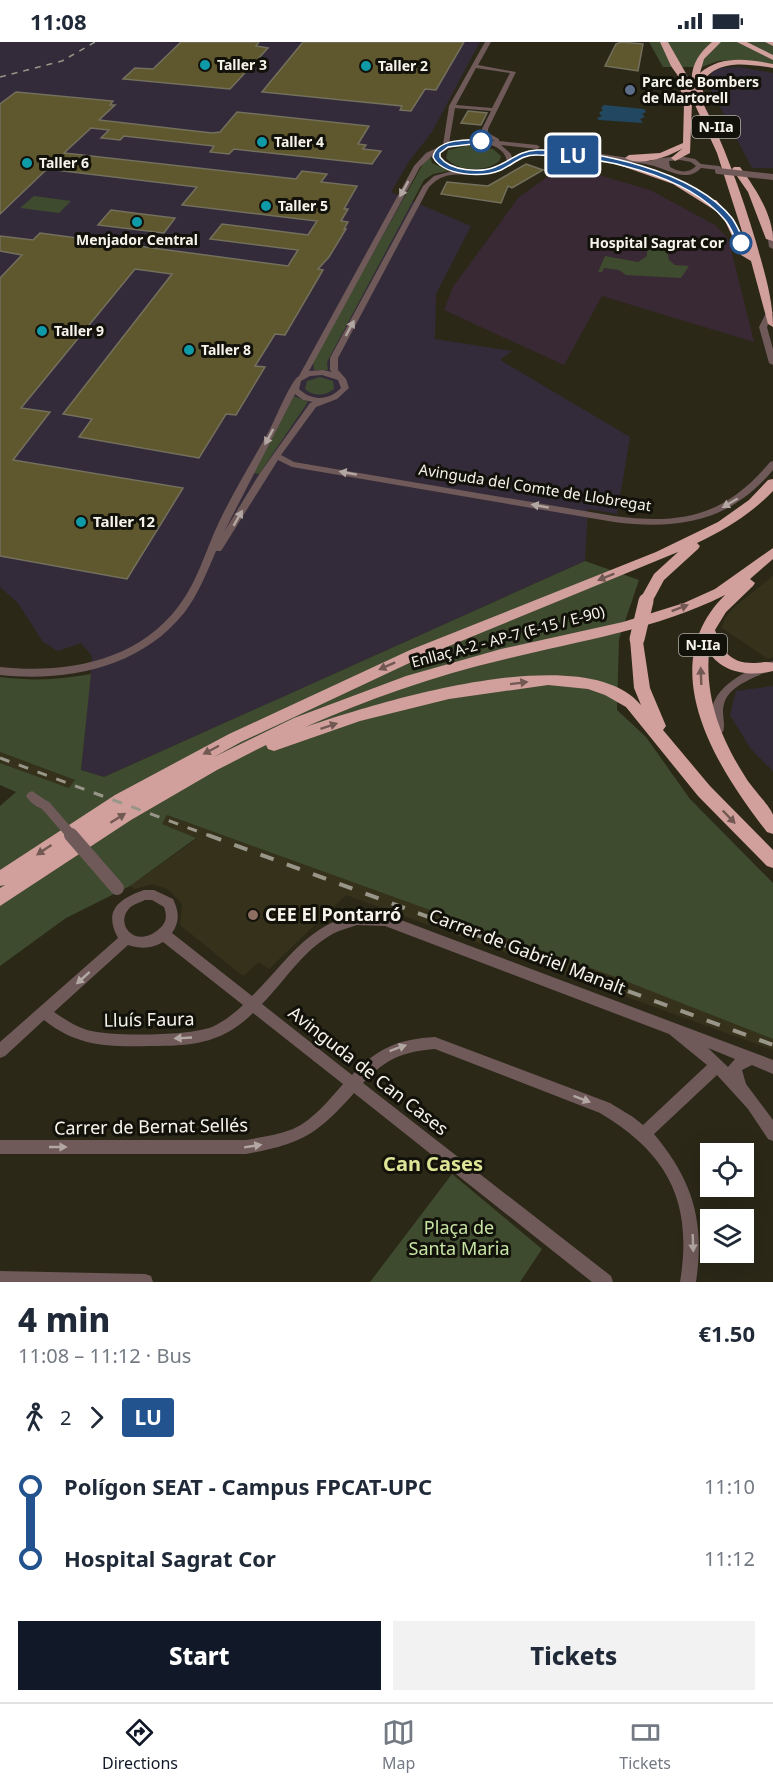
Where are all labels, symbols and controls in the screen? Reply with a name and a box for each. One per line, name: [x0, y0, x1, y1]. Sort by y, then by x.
text: 11:08: [30, 6, 87, 36]
place label: Taller 3: [217, 55, 267, 74]
place label: Taller 2: [378, 56, 428, 75]
marker: Taller 3: [198, 58, 212, 72]
marker: Taller 2: [359, 59, 373, 73]
place label: Parc de Bombers de Martorell: [642, 72, 759, 107]
marker: Parc de Bombers de Martorell: [623, 83, 637, 97]
road number: N-IIa: [692, 116, 740, 138]
unlabelled marker: [470, 130, 492, 152]
place label: Taller 4: [274, 132, 324, 151]
marker: Taller 4: [255, 135, 269, 149]
line badge: LU: [546, 136, 600, 174]
text: LU: [559, 141, 587, 169]
place label: Taller 6: [39, 153, 89, 172]
marker: Taller 6: [20, 156, 34, 170]
one-way arrow: [399, 181, 409, 198]
place label: Taller 5: [278, 196, 328, 215]
marker: Taller 5: [259, 199, 273, 213]
marker: Menjador Central: [130, 215, 144, 229]
place label: Menjador Central: [76, 230, 198, 249]
marker: Hospital Sagrat Cor: [730, 232, 752, 254]
place label: Hospital Sagrat Cor: [589, 233, 725, 252]
one-way arrow: [345, 319, 355, 336]
place label: Taller 9: [54, 321, 104, 340]
marker: Taller 9: [35, 324, 49, 338]
place label: Taller 8: [201, 340, 251, 359]
marker: Taller 8: [182, 343, 196, 357]
one-way arrow: [264, 429, 274, 446]
street label: Avinguda del Comte de Llobregat: [417, 459, 653, 515]
one-way arrow: [338, 469, 357, 478]
one-way arrow: [721, 498, 738, 508]
one-way arrow: [530, 501, 549, 510]
one-way arrow: [233, 510, 244, 526]
place label: Taller 12: [93, 511, 156, 531]
marker: Taller 12: [74, 515, 88, 529]
one-way arrow: [597, 572, 615, 582]
street label: Enllaç A-2 - AP-7 (E-15 / E-90): [409, 601, 607, 672]
one-way arrow: [672, 603, 690, 613]
road number: N-IIa: [679, 634, 727, 656]
one-way arrow: [379, 662, 396, 671]
one-way arrow: [696, 667, 706, 686]
one-way arrow: [510, 678, 529, 688]
one-way arrow: [320, 721, 338, 730]
one-way arrow: [202, 745, 219, 755]
one-way arrow: [721, 809, 735, 823]
one-way arrow: [110, 812, 126, 823]
one-way arrow: [36, 844, 52, 856]
place label: CEE El Pontarró: [265, 902, 401, 926]
street label: Carrer de Gabriel Manalt: [426, 902, 630, 1000]
marker: CEE El Pontarró: [246, 908, 260, 922]
one-way arrow: [75, 971, 90, 985]
street label: Avinguda de Can Cases: [284, 1000, 453, 1140]
street label: Lluís Faura: [103, 1006, 195, 1032]
one-way arrow: [174, 1034, 193, 1043]
one-way arrow: [389, 1043, 407, 1053]
one-way arrow: [573, 1095, 591, 1105]
street label: Carrer de Bernat Sellés: [54, 1112, 248, 1140]
one-way arrow: [244, 1141, 263, 1150]
one-way arrow: [49, 1143, 68, 1152]
map controls: [700, 1143, 754, 1263]
button: locate: [700, 1143, 754, 1197]
district label: Can Cases: [383, 1150, 483, 1177]
button: layers: [700, 1209, 754, 1263]
park label: Plaça de Santa Maria: [409, 1215, 509, 1260]
one-way arrow: [688, 1234, 697, 1253]
text: 4 min: [18, 1297, 110, 1342]
text: €1.50: [698, 1318, 755, 1348]
text: 11:08 – 11:12 · Bus: [18, 1342, 191, 1369]
icon: walk: [18, 1401, 51, 1434]
icon: forward: [80, 1401, 113, 1434]
text: LU: [134, 1403, 162, 1431]
text: 2: [60, 1404, 71, 1431]
text: Polígon SEAT - Campus FPCAT-UPC: [64, 1471, 432, 1501]
text: 11:10: [704, 1473, 755, 1500]
text: Hospital Sagrat Cor: [64, 1543, 276, 1573]
text: 11:12: [704, 1545, 755, 1572]
button: Start: [18, 1621, 381, 1690]
button: Tickets: [393, 1621, 755, 1690]
tab: Directions: [102, 1716, 178, 1774]
tab: Map: [382, 1716, 415, 1774]
tab: Tickets: [619, 1716, 671, 1774]

